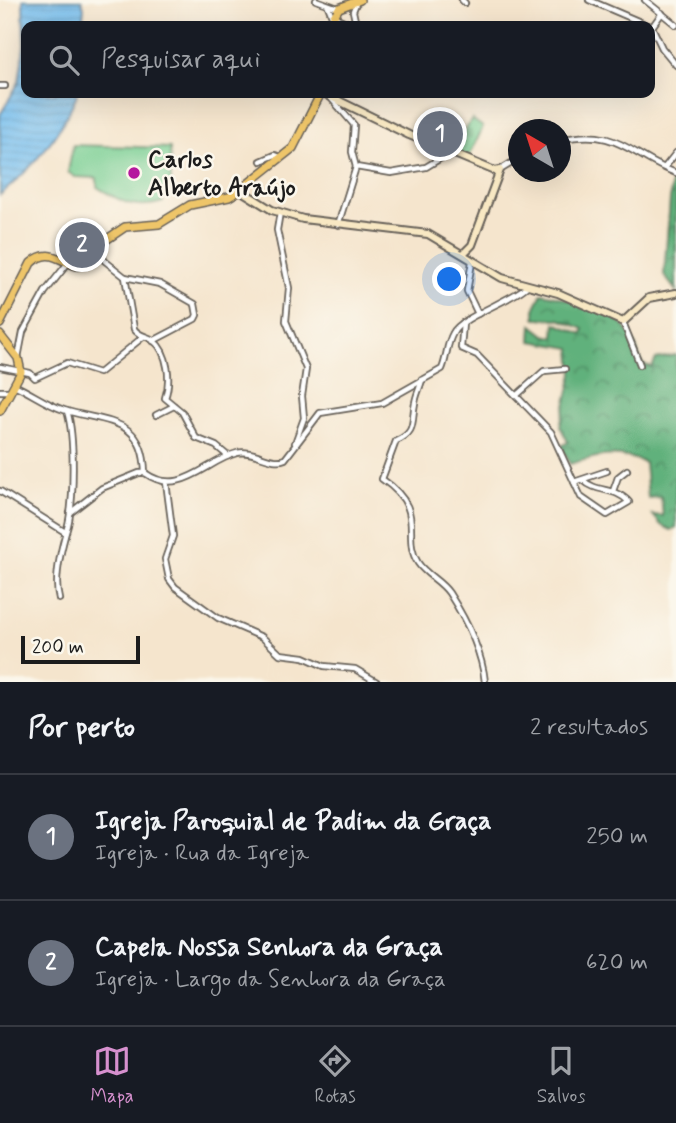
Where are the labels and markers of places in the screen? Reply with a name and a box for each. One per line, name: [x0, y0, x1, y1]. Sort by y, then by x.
pin: 1: [417, 108, 463, 160]
place label: Carlos Alberto Araújo: [148, 145, 296, 204]
marker: Carlos Alberto Araújo: [126, 165, 142, 181]
pin: 2: [59, 219, 105, 271]

